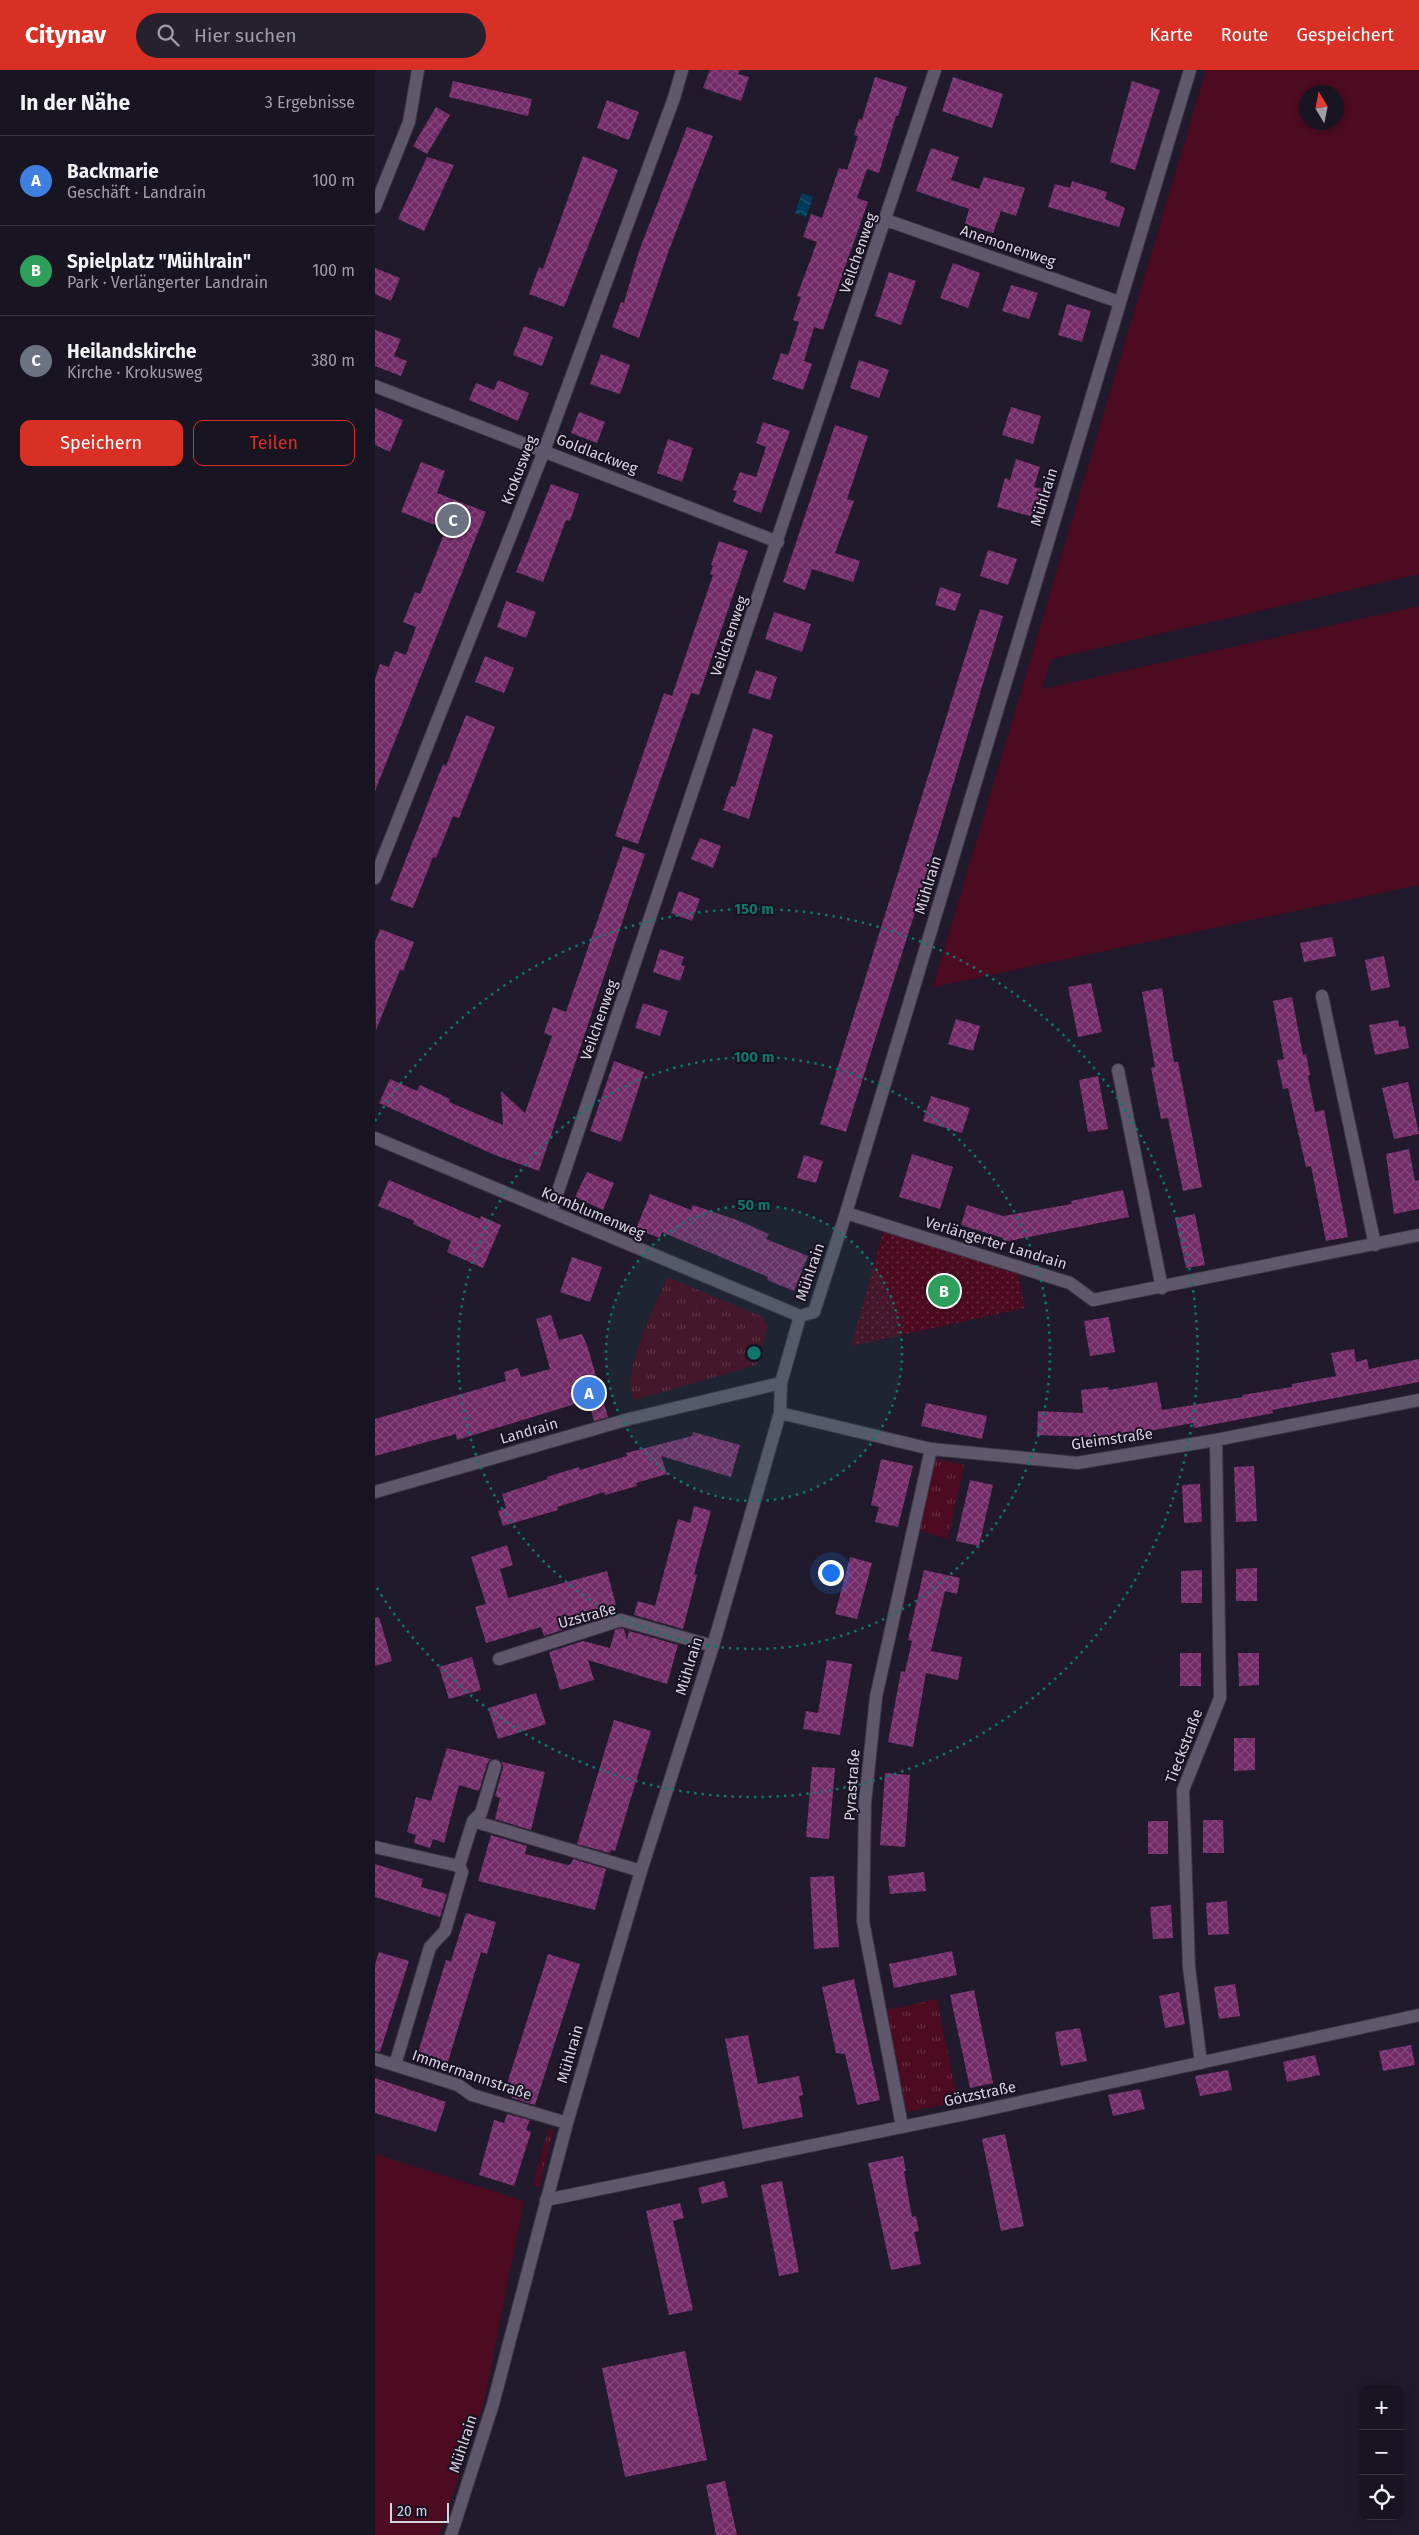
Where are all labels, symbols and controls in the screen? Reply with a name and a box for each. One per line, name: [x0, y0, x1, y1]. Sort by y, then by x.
search box: [136, 13, 486, 58]
text: Citynav: [25, 21, 106, 49]
icon: search: [154, 21, 182, 49]
text: Hier suchen: [194, 24, 297, 47]
text: Karte: [1150, 24, 1193, 46]
text: Route: [1221, 24, 1268, 46]
text: Gespeichert: [1296, 24, 1394, 46]
north arrow: [1299, 85, 1344, 130]
text: In der Nähe: [20, 90, 130, 116]
text: 3 Ergebnisse: [265, 93, 355, 112]
text: Backmarie: [67, 160, 159, 183]
text: A: [31, 171, 41, 190]
text: 100 m: [312, 171, 355, 190]
text: Geschäft · Landrain: [67, 183, 206, 202]
street label: Veilchenweg: [836, 210, 880, 296]
street label: Anemonenweg: [958, 221, 1058, 271]
text: Spielplatz "Mühlrain": [67, 250, 251, 273]
text: B: [31, 261, 41, 280]
text: 100 m: [312, 261, 355, 280]
text: Park · Verlängerter Landrain: [67, 273, 268, 292]
text: Heilandskirche: [67, 340, 196, 363]
text: C: [31, 351, 41, 370]
text: 380 m: [311, 351, 355, 370]
text: Kirche · Krokusweg: [67, 363, 202, 382]
button: Speichern: [20, 420, 183, 466]
button: Teilen: [193, 420, 355, 466]
street label: Goldlackweg: [554, 430, 640, 478]
street label: Krokusweg: [498, 433, 541, 507]
street label: Mühlrain: [1027, 466, 1061, 528]
pin: C: [437, 501, 469, 539]
street label: Veilchenweg: [707, 593, 751, 679]
street label: Mühlrain: [911, 854, 945, 916]
text: 150 m: [734, 900, 774, 918]
street label: Veilchenweg: [577, 977, 621, 1063]
text: 100 m: [734, 1048, 774, 1066]
street label: Kornblumenweg: [539, 1183, 648, 1243]
text: 50 m: [737, 1196, 771, 1214]
street label: Verlängerter Landrain: [923, 1213, 1069, 1273]
street label: Mühlrain: [792, 1241, 828, 1303]
pin: B: [928, 1272, 960, 1310]
centre of rings: [745, 1344, 763, 1362]
pin: A: [573, 1374, 605, 1412]
street label: Landrain: [498, 1414, 560, 1448]
street label: Gleimstraße: [1070, 1424, 1154, 1454]
your location: [818, 1560, 844, 1586]
street label: Uzstraße: [556, 1600, 618, 1632]
street label: Mühlrain: [672, 1635, 706, 1697]
street label: Tieckstraße: [1162, 1706, 1206, 1786]
street label: Pyrastraße: [841, 1748, 863, 1822]
street label: Mühlrain: [553, 2023, 587, 2085]
street label: Immermannstraße: [410, 2046, 534, 2104]
street label: Götzstraße: [942, 2078, 1018, 2110]
map controls: [1359, 2385, 1404, 2520]
button: +: [1359, 2385, 1404, 2430]
street label: Mühlrain: [445, 2413, 481, 2475]
button: −: [1359, 2430, 1404, 2475]
button: locate: [1359, 2475, 1404, 2520]
scale bar: [390, 2500, 449, 2523]
text: 20 m: [397, 2503, 427, 2520]

